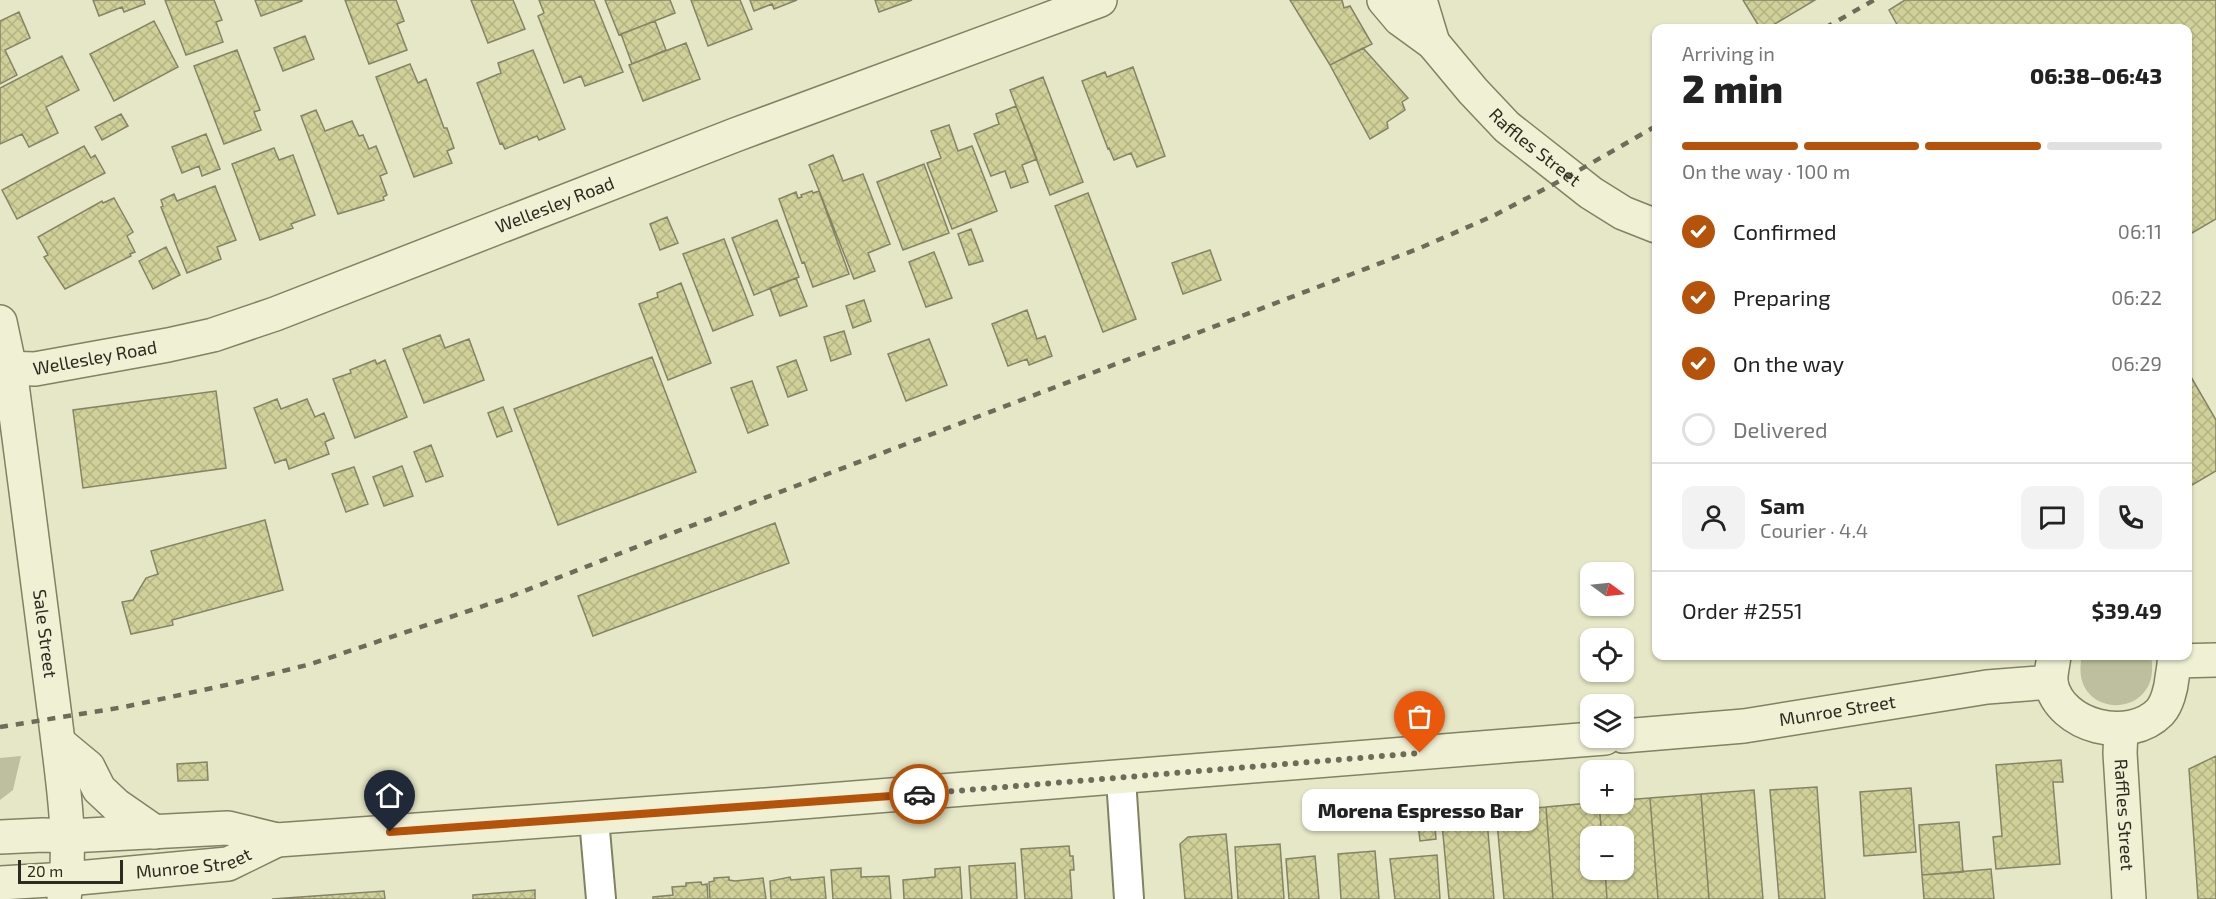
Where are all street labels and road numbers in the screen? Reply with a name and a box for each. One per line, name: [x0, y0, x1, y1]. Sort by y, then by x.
street label: Raffles Street: [1485, 103, 1586, 191]
street label: Wellesley Road: [492, 171, 617, 237]
street label: Wellesley Road: [31, 335, 159, 379]
street label: Sale Street: [29, 588, 62, 679]
street label: Munroe Street: [1777, 690, 1897, 730]
street label: Raffles Street: [2110, 758, 2139, 871]
street label: Munroe Street: [135, 842, 255, 883]

